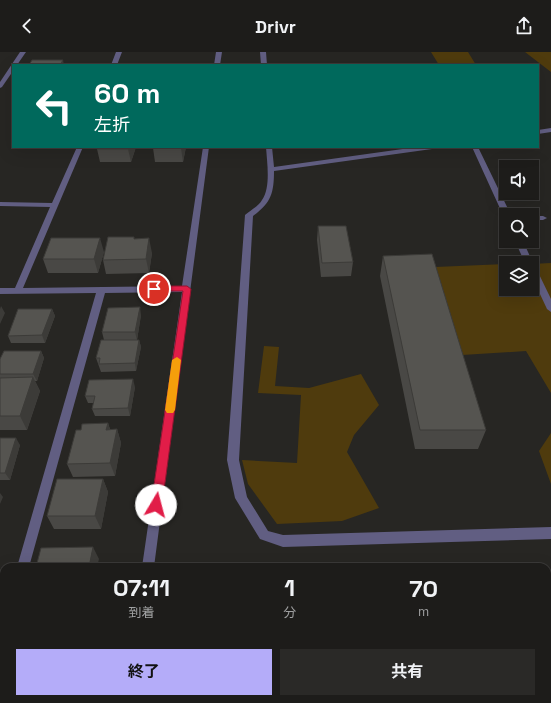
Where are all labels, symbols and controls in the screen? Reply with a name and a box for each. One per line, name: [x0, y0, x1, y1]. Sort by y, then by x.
icon: back: [16, 15, 38, 37]
text: Drivr: [255, 15, 296, 38]
icon: share: [513, 15, 535, 37]
text: 60 m: [94, 75, 160, 111]
icon: left: [28, 80, 80, 132]
text: 左折: [94, 113, 130, 136]
map controls: [499, 160, 539, 296]
button: sound: [499, 160, 539, 200]
button: search: [499, 208, 539, 248]
button: layers: [499, 256, 539, 296]
pin: [137, 272, 171, 306]
icon: arrive: [143, 278, 165, 300]
position arrow: [135, 484, 177, 526]
text: 07:11: [113, 572, 170, 603]
text: 1: [284, 572, 295, 603]
text: 70: [409, 573, 438, 604]
text: m: [418, 603, 429, 620]
text: 到着: [129, 604, 155, 621]
text: 分: [283, 604, 296, 621]
button: 終了: [16, 649, 272, 695]
button: 共有: [280, 649, 535, 695]

